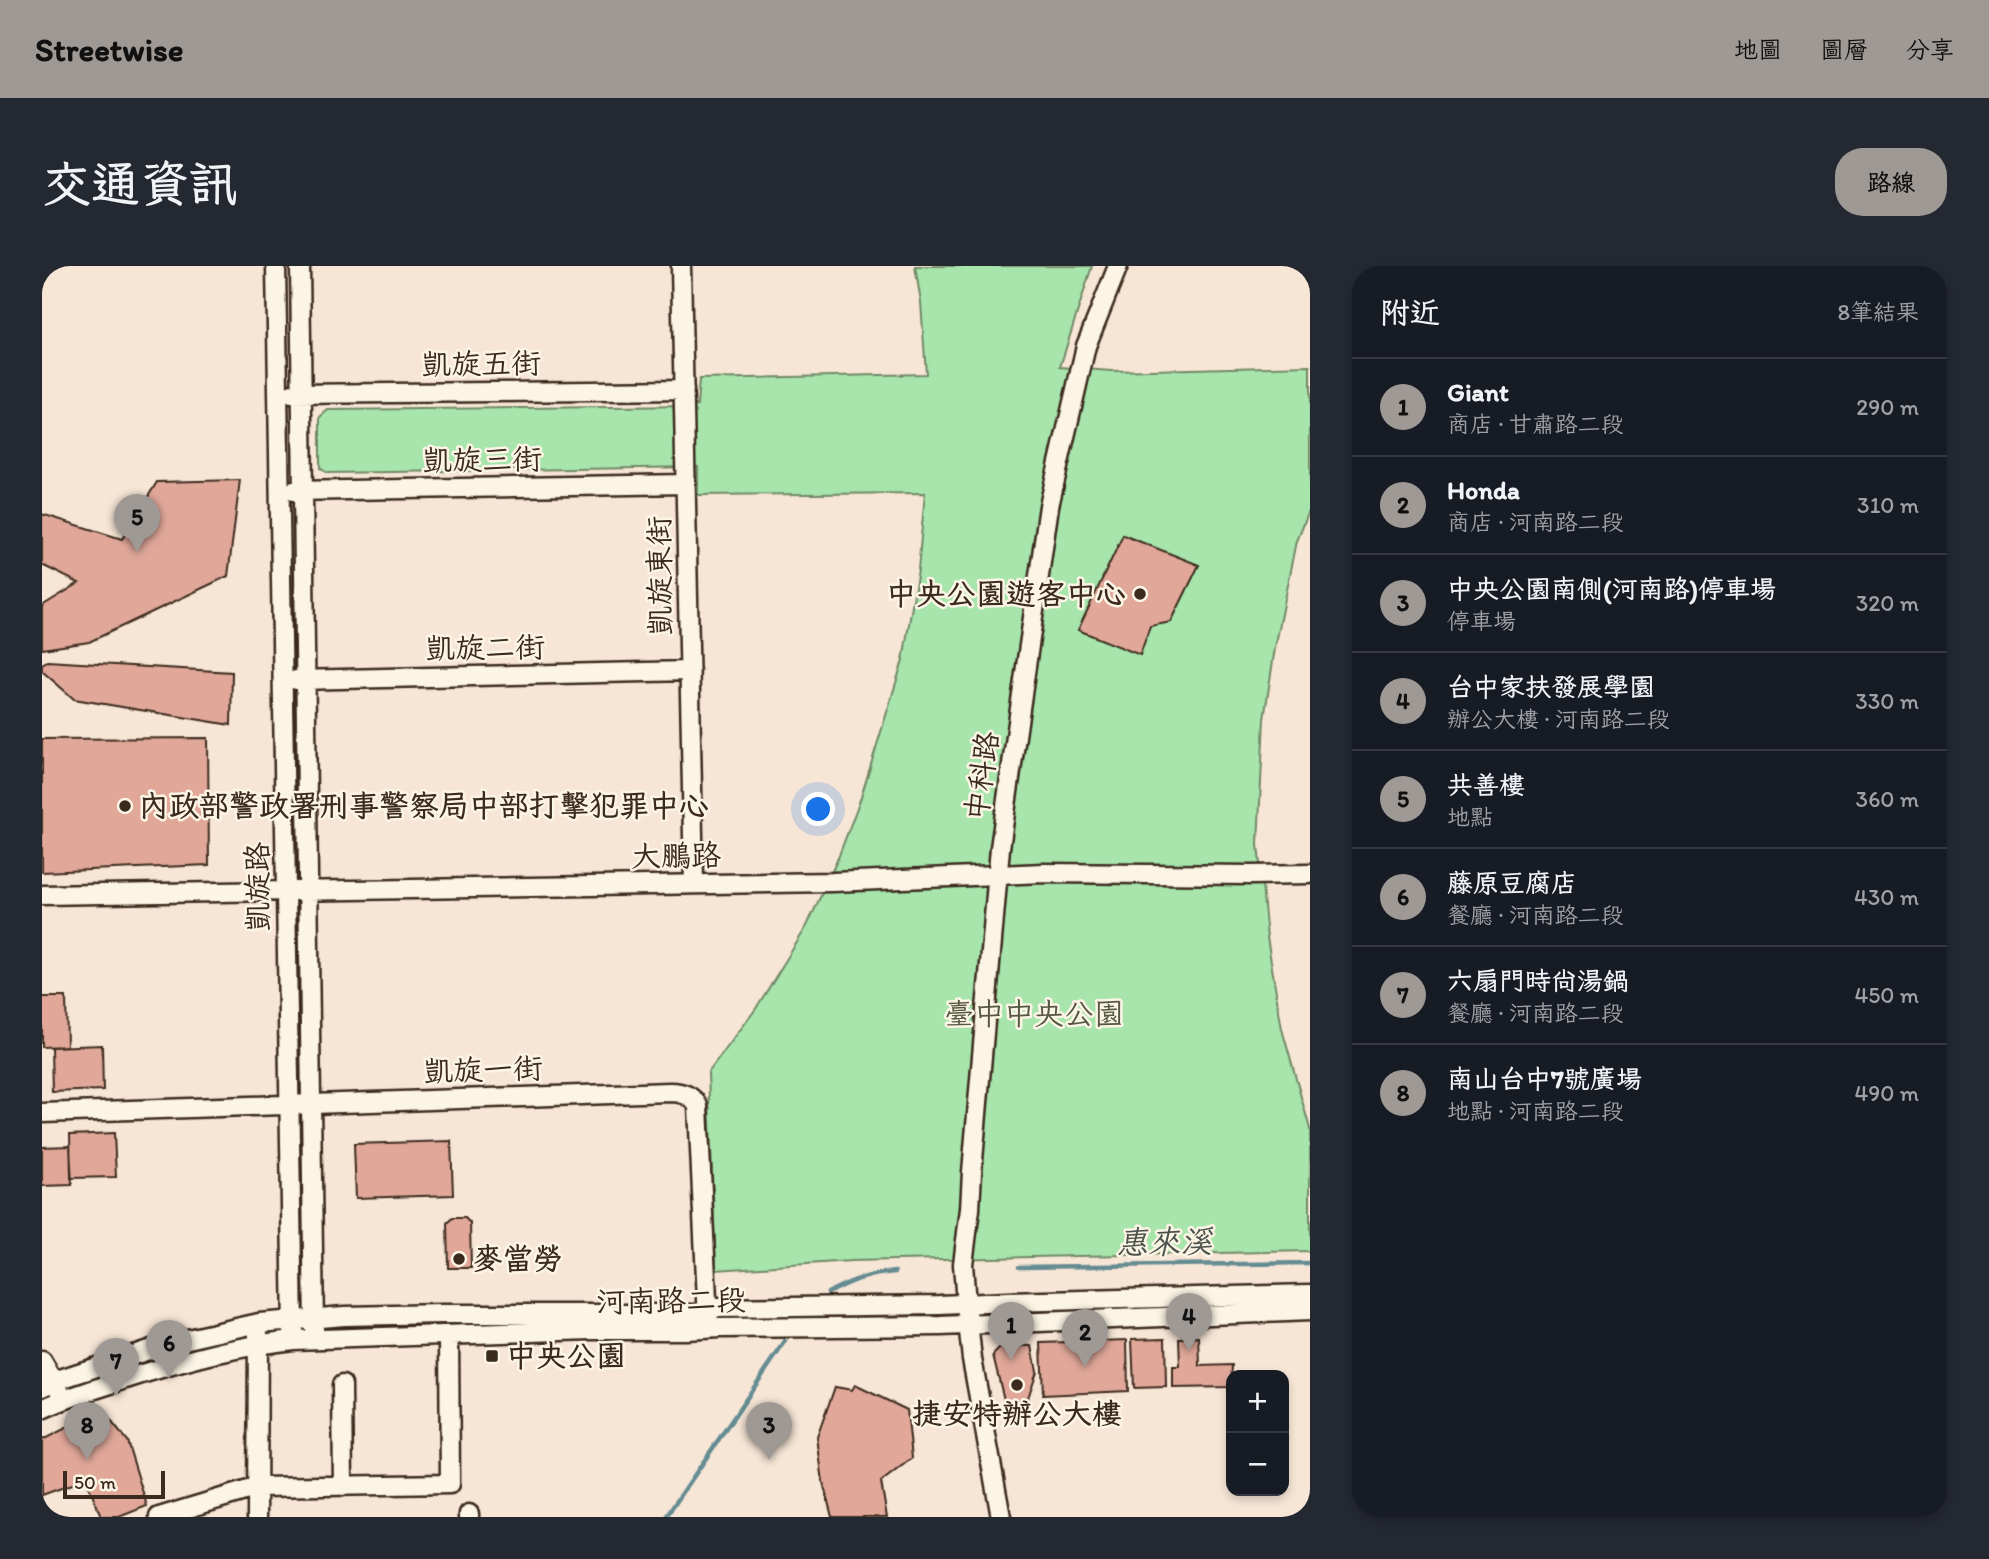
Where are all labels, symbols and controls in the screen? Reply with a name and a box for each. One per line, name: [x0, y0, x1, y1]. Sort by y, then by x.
text: Streetwise: [35, 30, 184, 69]
text: 地圖: [1734, 35, 1782, 64]
text: 圖層: [1820, 35, 1868, 64]
text: 分享: [1906, 35, 1954, 64]
button: 路線: [1835, 148, 1947, 216]
text: 交通資訊: [42, 154, 238, 213]
text: 附近: [1380, 294, 1440, 331]
text: 8筆結果: [1837, 298, 1919, 326]
street label: 凱旋五街: [421, 344, 541, 383]
text: Giant: [1447, 376, 1509, 408]
text: 1: [1398, 393, 1408, 421]
text: 290 m: [1856, 393, 1919, 421]
text: 商店 · 甘肅路二段: [1447, 410, 1624, 438]
street label: 凱旋三街: [422, 440, 542, 479]
text: Honda: [1447, 474, 1520, 506]
text: 2: [1397, 491, 1409, 519]
text: 310 m: [1857, 491, 1919, 519]
pin: 5: [114, 494, 160, 552]
text: 商店 · 河南路二段: [1447, 508, 1624, 536]
street label: 凱旋東街: [640, 516, 679, 636]
text: 中央公園南側(河南路)停車場: [1447, 573, 1776, 605]
place label: 中央公園遊客中心: [886, 575, 1126, 612]
marker: 中央公園遊客中心: [1132, 586, 1148, 602]
text: 3: [1397, 589, 1409, 617]
text: 320 m: [1856, 589, 1919, 617]
text: 停車場: [1447, 607, 1516, 635]
street label: 凱旋二街: [425, 628, 545, 667]
text: 台中家扶發展學園: [1447, 671, 1655, 703]
text: 4: [1396, 687, 1410, 715]
text: 330 m: [1855, 687, 1919, 715]
text: 辦公大樓 · 河南路二段: [1447, 705, 1670, 733]
street label: 中科路: [957, 729, 1006, 823]
text: 共善樓: [1447, 769, 1525, 801]
text: 5: [1397, 785, 1409, 813]
text: 360 m: [1856, 785, 1919, 813]
place label: 內政部警政署刑事警察局中部打擊犯罪中心: [139, 787, 709, 824]
your location: [801, 792, 835, 826]
marker: 內政部警政署刑事警察局中部打擊犯罪中心: [117, 798, 133, 814]
text: 地點: [1447, 803, 1493, 831]
street label: 大鵬路: [631, 836, 721, 875]
street label: 凱旋路: [238, 842, 277, 932]
text: 藤原豆腐店: [1447, 867, 1577, 899]
text: 6: [1397, 883, 1409, 911]
text: 430 m: [1854, 883, 1919, 911]
text: 餐廳 · 河南路二段: [1447, 901, 1624, 929]
text: 六扇門時尚湯鍋: [1447, 965, 1629, 997]
text: 7: [1397, 981, 1409, 1009]
text: 450 m: [1854, 981, 1919, 1009]
park label: 臺中中央公園: [944, 995, 1124, 1032]
text: 餐廳 · 河南路二段: [1447, 999, 1624, 1027]
street label: 凱旋一街: [422, 1049, 544, 1090]
text: 南山台中7號廣場: [1447, 1063, 1642, 1095]
text: 8: [1397, 1079, 1409, 1107]
text: 490 m: [1854, 1079, 1919, 1107]
text: 地點 · 河南路二段: [1447, 1097, 1624, 1125]
water label: 惠來溪: [1116, 1222, 1214, 1262]
place label: 麥當勞: [473, 1240, 563, 1277]
marker: 麥當勞: [451, 1251, 467, 1267]
street label: 河南路二段: [596, 1281, 746, 1320]
pin: 4: [1166, 1293, 1212, 1351]
pin: 1: [988, 1302, 1034, 1360]
pin: 2: [1062, 1309, 1108, 1367]
pin: 6: [146, 1320, 192, 1378]
place label: 中央公園: [506, 1337, 626, 1374]
pin: 7: [93, 1338, 139, 1396]
marker: 中央公園: [484, 1348, 500, 1364]
map controls: [1226, 1370, 1289, 1496]
button: +: [1226, 1370, 1289, 1433]
marker: 捷安特辦公大樓: [1009, 1377, 1025, 1393]
place label: 捷安特辦公大樓: [912, 1395, 1122, 1432]
pin: 8: [64, 1402, 110, 1460]
pin: 3: [746, 1402, 792, 1460]
button: −: [1226, 1433, 1289, 1496]
scale bar: [63, 1468, 164, 1500]
text: 50 m: [74, 1471, 116, 1494]

